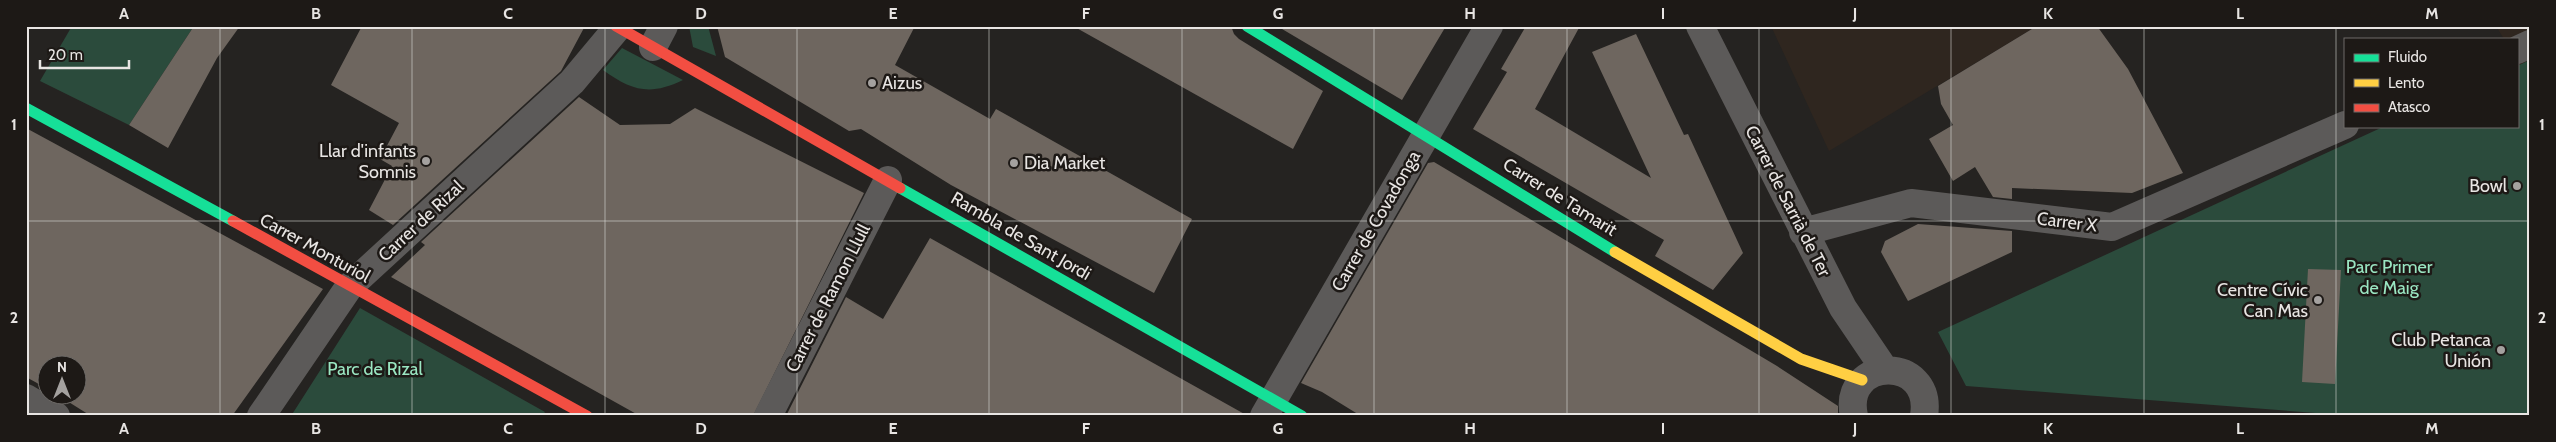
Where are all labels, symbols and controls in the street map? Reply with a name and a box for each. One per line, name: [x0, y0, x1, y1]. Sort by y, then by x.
text: A: [119, 4, 129, 23]
text: B: [311, 4, 321, 23]
text: C: [503, 4, 513, 23]
text: D: [695, 4, 707, 23]
text: E: [888, 4, 898, 23]
text: F: [1082, 4, 1091, 23]
text: G: [1273, 4, 1283, 23]
text: H: [1464, 4, 1476, 23]
text: I: [1661, 4, 1665, 23]
text: J: [1852, 4, 1857, 23]
text: K: [2043, 4, 2053, 23]
text: L: [2236, 4, 2244, 23]
text: M: [2425, 4, 2439, 23]
scale bar: [40, 38, 129, 70]
legend: [2344, 38, 2518, 128]
text: 20 m: [48, 46, 83, 64]
text: Fluido: [2388, 48, 2427, 66]
place label: Aizus: [882, 72, 922, 94]
text: Lento: [2388, 74, 2425, 92]
marker: Aizus: [866, 77, 878, 89]
text: Atasco: [2388, 98, 2430, 116]
text: 1: [11, 115, 17, 134]
text: 1: [2539, 115, 2545, 134]
street label: Carrer de Sarrià de Ter: [1740, 122, 1836, 280]
place label: Llar d'infants Somnis: [319, 140, 416, 183]
street label: Carrer de Covadonga: [1327, 147, 1425, 295]
place label: Dia Market: [1024, 152, 1105, 174]
street label: Carrer de Tamarit: [1499, 153, 1621, 241]
marker: Llar d'infants Somnis: [420, 155, 432, 167]
marker: Dia Market: [1008, 157, 1020, 169]
street label: Carrer de Rizal: [374, 175, 469, 266]
place label: Bowl: [2469, 175, 2508, 197]
marker: Bowl: [2511, 180, 2523, 192]
street label: Rambla de Sant Jordi: [947, 187, 1095, 285]
street label: Carrer X: [2036, 207, 2099, 237]
street label: Carrer Monturiol: [256, 209, 375, 288]
street label: Carrer de Ramon Llull: [781, 220, 875, 376]
park label: Parc Primer de Maig: [2346, 256, 2433, 299]
place label: Centre Cívic Can Mas: [2217, 279, 2308, 322]
marker: Centre Cívic Can Mas: [2312, 294, 2324, 306]
text: 2: [10, 308, 18, 327]
text: 2: [2538, 308, 2546, 327]
place label: Club Petanca Unión: [2391, 329, 2491, 372]
marker: Club Petanca Unión: [2495, 344, 2507, 356]
north arrow: [38, 354, 88, 404]
text: N: [57, 358, 67, 376]
park label: Parc de Rizal: [327, 358, 424, 380]
text: A: [119, 419, 129, 438]
text: B: [311, 419, 321, 438]
text: C: [503, 419, 513, 438]
text: D: [695, 419, 707, 438]
text: E: [888, 419, 898, 438]
text: F: [1082, 419, 1091, 438]
text: G: [1273, 419, 1283, 438]
text: H: [1464, 419, 1476, 438]
text: I: [1661, 419, 1665, 438]
text: J: [1852, 419, 1857, 438]
text: K: [2043, 419, 2053, 438]
text: L: [2236, 419, 2244, 438]
text: M: [2425, 419, 2439, 438]

